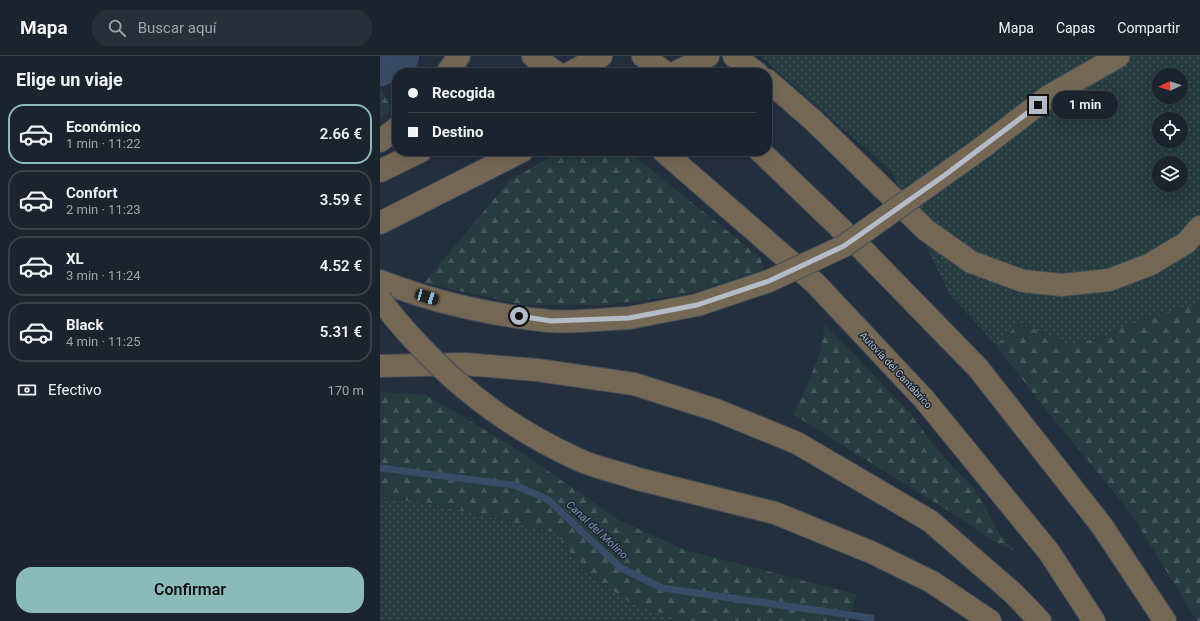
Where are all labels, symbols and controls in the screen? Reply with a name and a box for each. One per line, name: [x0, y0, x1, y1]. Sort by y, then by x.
search box: [92, 10, 372, 46]
text: Mapa: [20, 16, 68, 39]
icon: search: [106, 17, 128, 39]
text: Buscar aquí: [138, 19, 217, 37]
text: Mapa: [999, 20, 1034, 36]
text: Capas: [1056, 20, 1095, 36]
text: Compartir: [1117, 20, 1180, 36]
north arrow: [1152, 68, 1188, 104]
map controls: [1152, 68, 1188, 192]
text: Elige un viaje: [16, 69, 123, 90]
text: Recogida: [432, 84, 495, 102]
callout: 1 min: [1052, 91, 1118, 119]
route end: [1029, 96, 1047, 114]
text: 1 min: [1069, 97, 1101, 112]
button: locate: [1152, 112, 1188, 148]
icon: car: [18, 116, 54, 152]
text: Económico: [66, 118, 141, 136]
text: Destino: [432, 123, 483, 141]
text: 2.66 €: [320, 125, 362, 143]
text: 1 min · 11:22: [66, 136, 141, 151]
button: layers: [1152, 156, 1188, 192]
icon: car: [18, 182, 54, 218]
text: Confort: [66, 184, 117, 202]
text: 3.59 €: [320, 191, 362, 209]
text: 2 min · 11:23: [66, 202, 141, 217]
icon: car: [18, 248, 54, 284]
text: XL: [66, 250, 84, 268]
text: 4.52 €: [320, 257, 362, 275]
text: 3 min · 11:24: [66, 268, 141, 283]
car: [414, 288, 440, 306]
route start: [510, 307, 528, 325]
icon: car: [18, 314, 54, 350]
text: Black: [66, 316, 103, 334]
text: 5.31 €: [320, 323, 362, 341]
street label: Autovía del Cantábrico: [858, 330, 934, 411]
text: 4 min · 11:25: [66, 334, 141, 349]
icon: cash: [16, 379, 38, 401]
text: Efectivo: [48, 381, 102, 399]
text: 170 m: [327, 383, 364, 398]
water label: Canal del Molino: [564, 498, 630, 562]
button: Confirmar: [16, 567, 364, 613]

